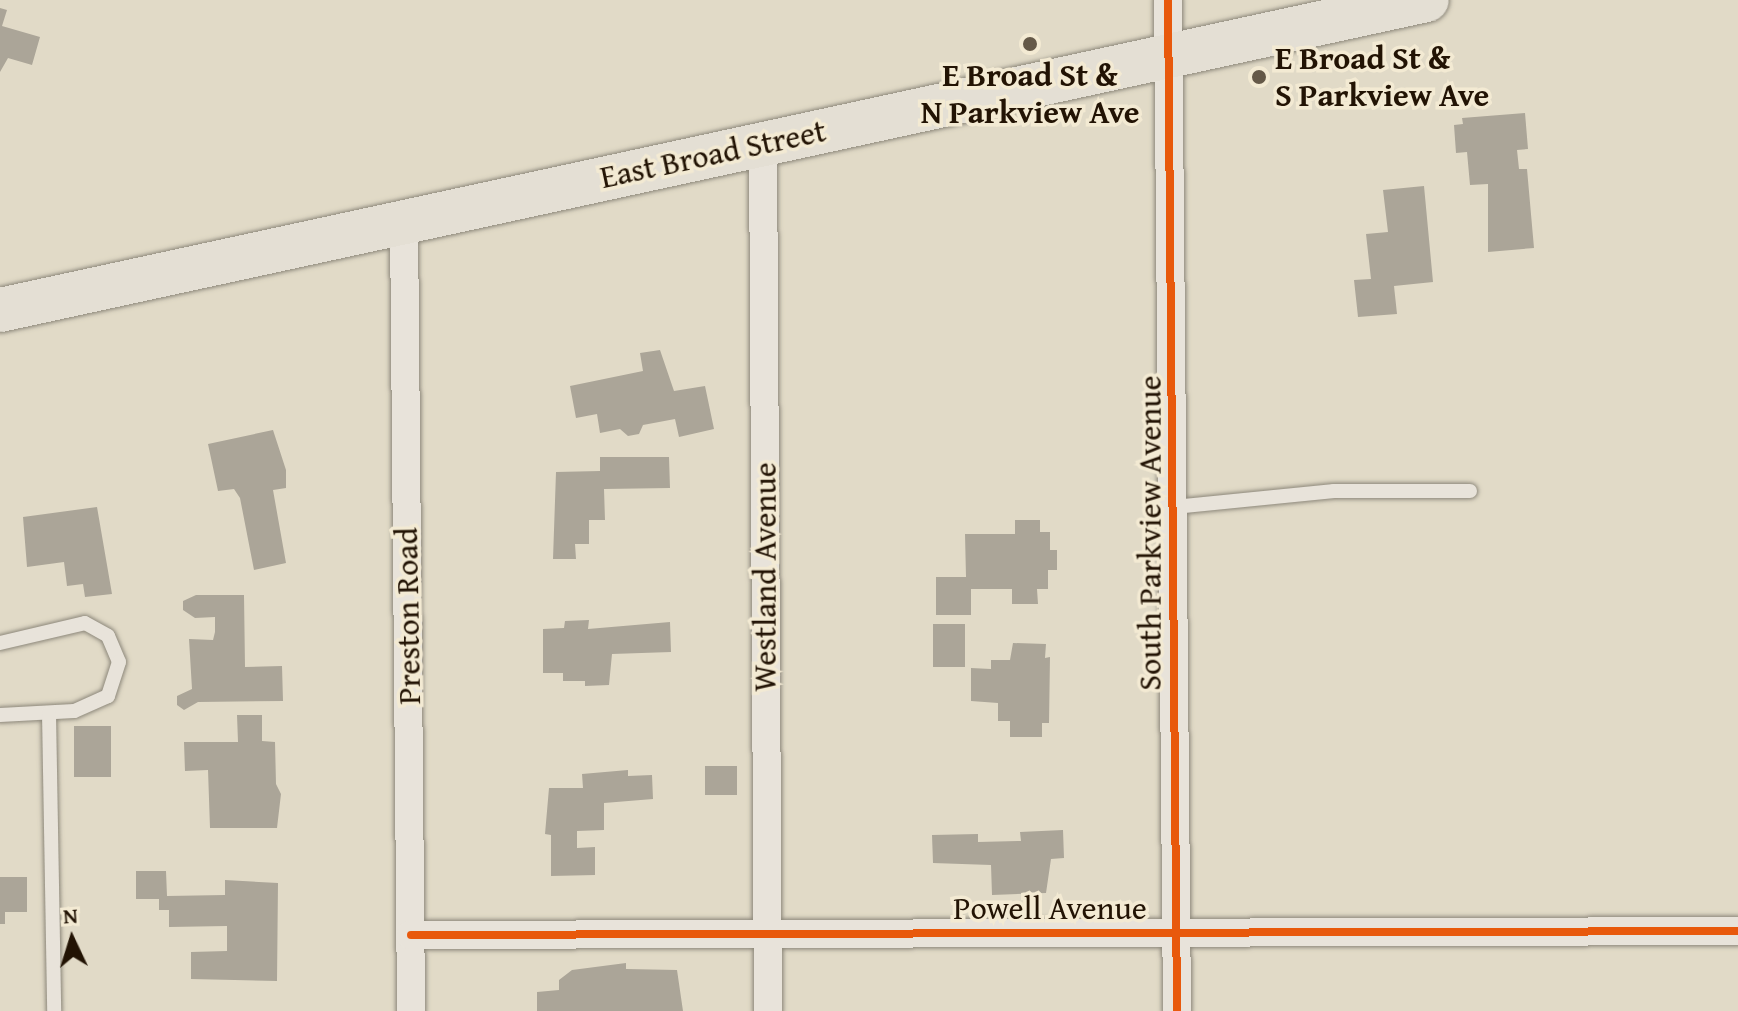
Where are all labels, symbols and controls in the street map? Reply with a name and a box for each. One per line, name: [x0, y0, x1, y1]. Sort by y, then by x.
marker: E Broad St & N Parkview Ave: [1021, 35, 1039, 53]
place label: E Broad St & S Parkview Ave: [1275, 40, 1489, 115]
place label: E Broad St & N Parkview Ave: [921, 57, 1139, 132]
marker: E Broad St & S Parkview Ave: [1250, 68, 1268, 86]
street label: East Broad Street: [597, 111, 829, 197]
street label: South Parkview Avenue: [1131, 375, 1169, 691]
street label: Westland Avenue: [746, 462, 784, 692]
street label: Preston Road: [387, 527, 429, 705]
street label: Powell Avenue: [953, 889, 1147, 927]
north arrow: [32, 899, 112, 979]
text: N: [62, 899, 79, 932]

